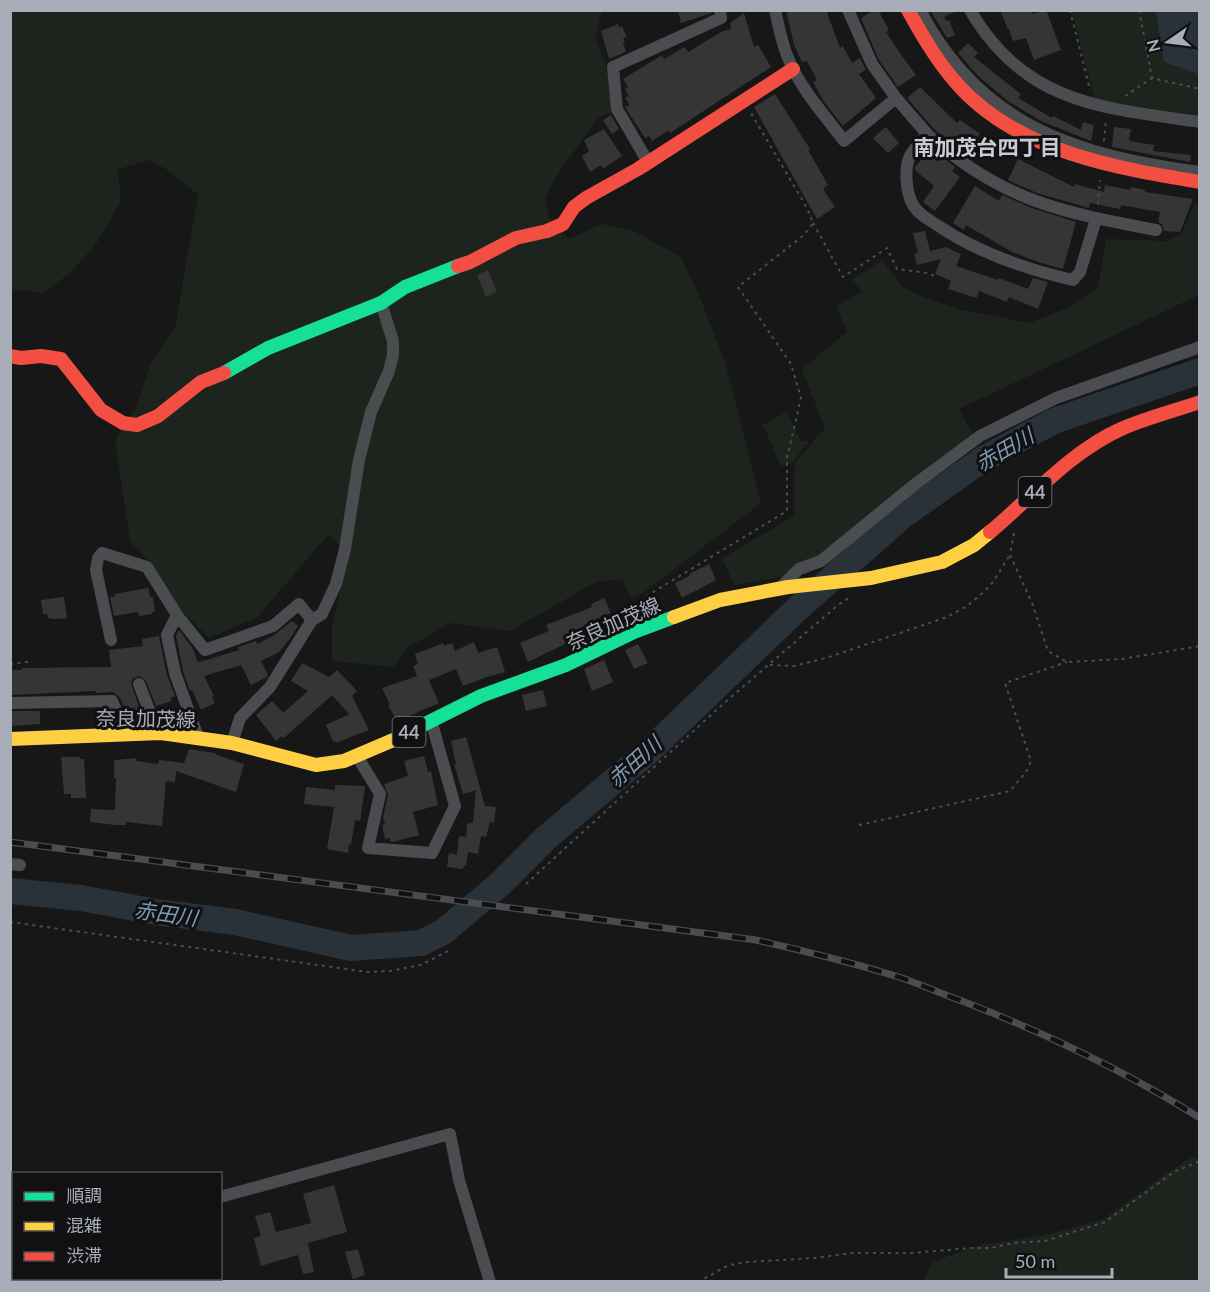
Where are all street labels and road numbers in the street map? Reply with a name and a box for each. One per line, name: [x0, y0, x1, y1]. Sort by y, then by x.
road number: 44: [1018, 477, 1052, 507]
street label: 奈良加茂線: [562, 592, 664, 654]
street label: 奈良加茂線: [96, 705, 196, 731]
road number: 44: [392, 717, 426, 747]

